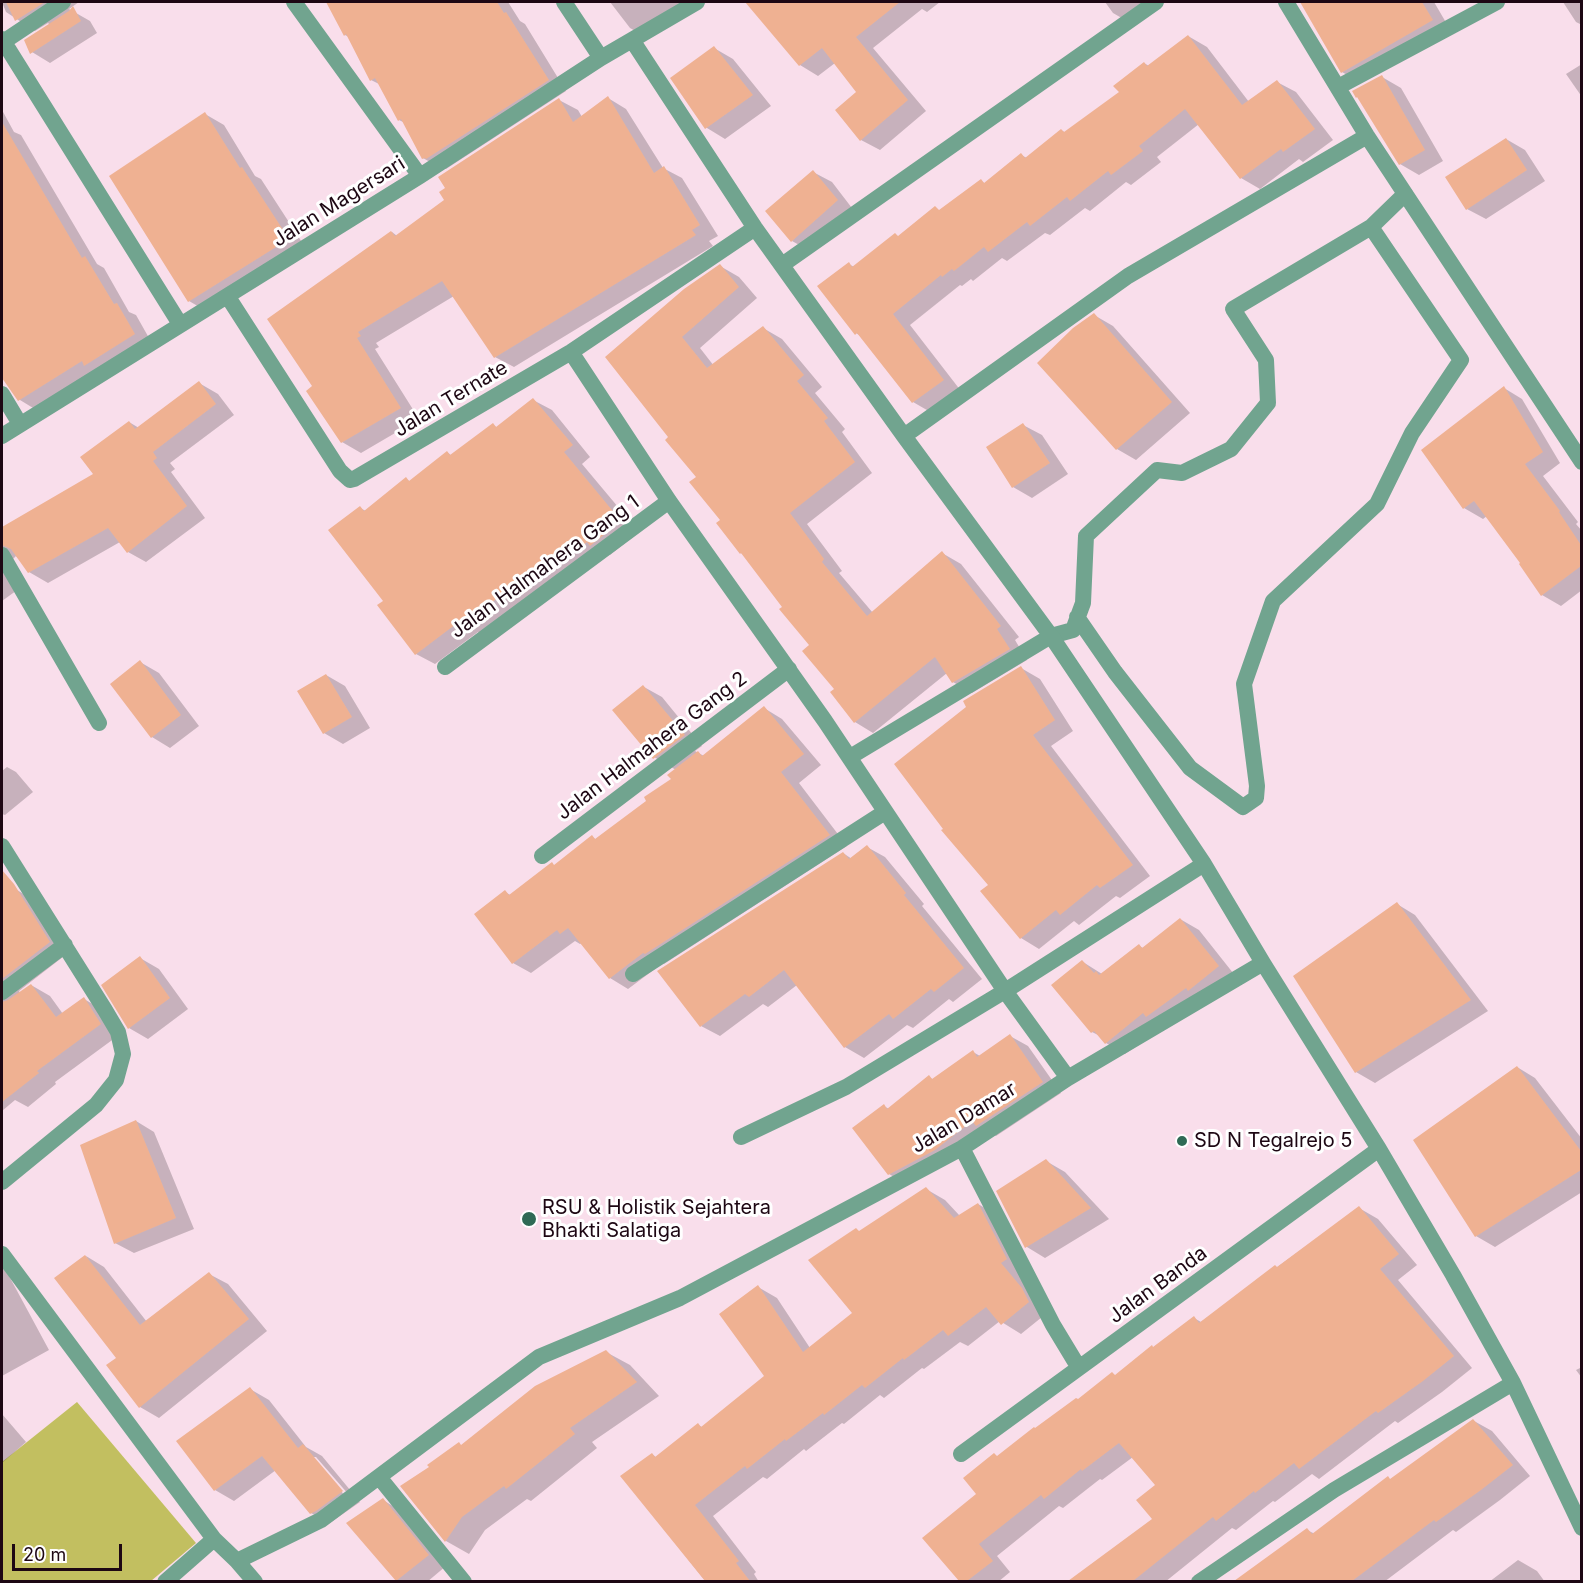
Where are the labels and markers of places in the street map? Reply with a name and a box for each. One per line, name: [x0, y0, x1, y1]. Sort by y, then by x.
place label: SD N Tegalrejo 5: [1194, 1129, 1352, 1153]
marker: SD N Tegalrejo 5: [1175, 1134, 1189, 1148]
place label: RSU & Holistik Sejahtera Bhakti Salatiga: [542, 1196, 771, 1243]
marker: RSU & Holistik Sejahtera Bhakti Salatiga: [520, 1210, 538, 1228]

